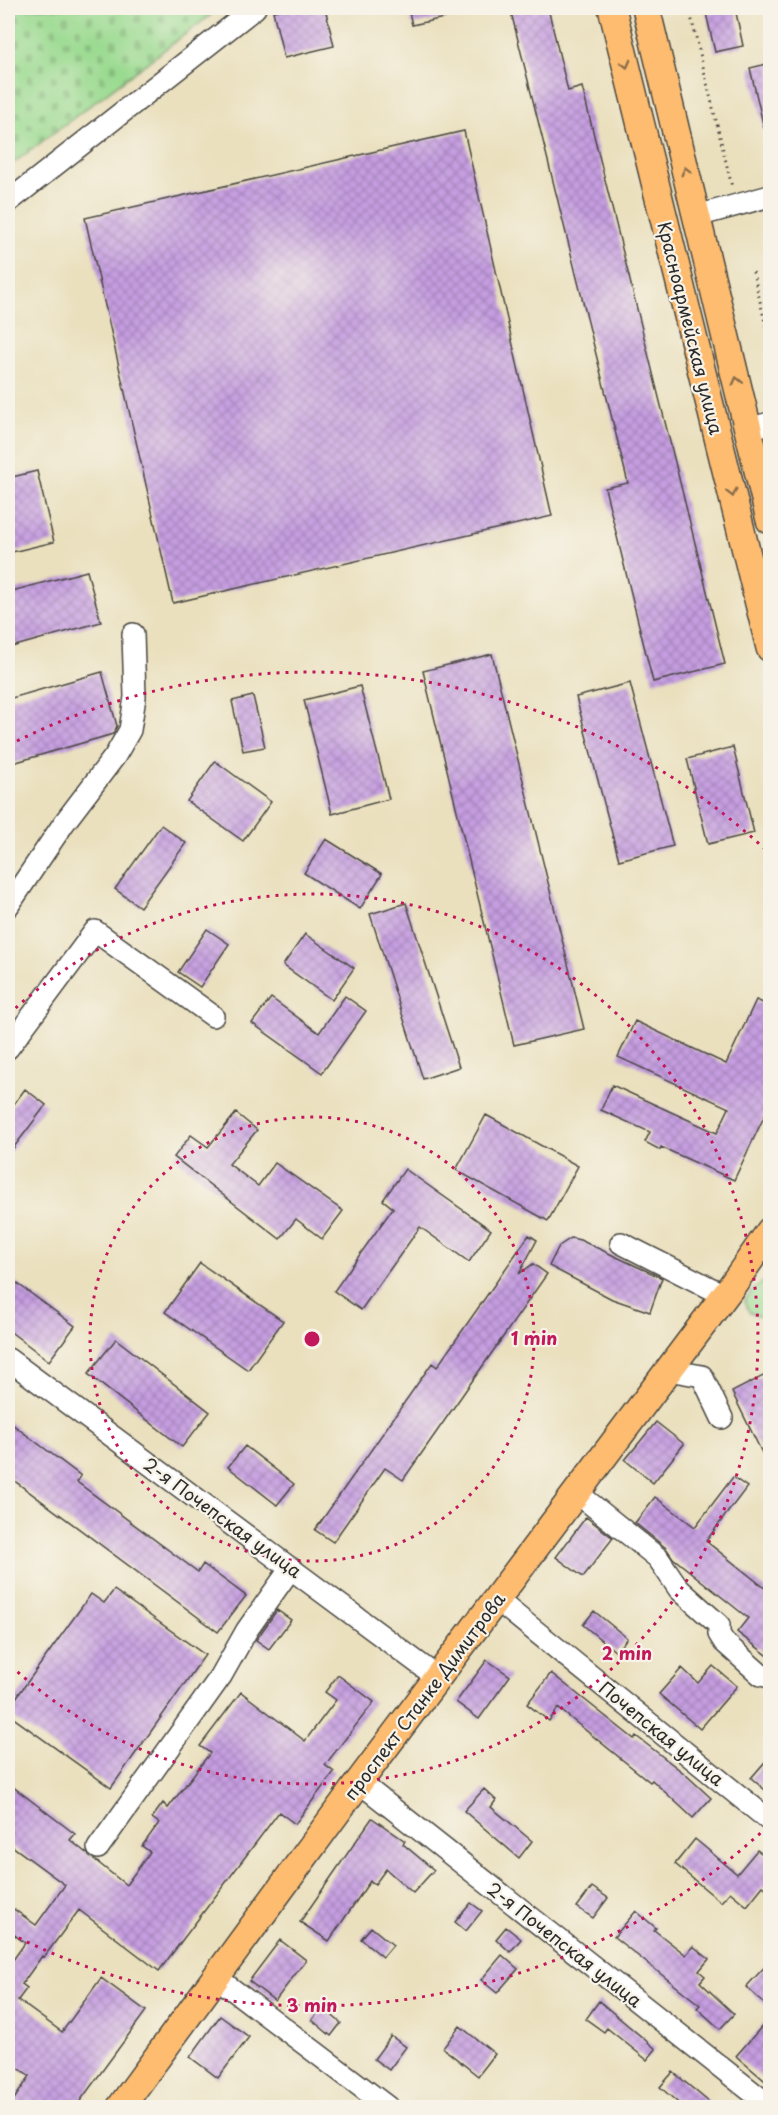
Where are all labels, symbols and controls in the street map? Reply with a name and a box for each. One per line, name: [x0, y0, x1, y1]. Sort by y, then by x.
one-way arrow: [619, 59, 632, 69]
one-way arrow: [680, 167, 693, 177]
street label: Красноармейская улица: [651, 219, 731, 438]
one-way arrow: [731, 376, 744, 386]
one-way arrow: [725, 488, 738, 498]
text: 1 min: [511, 1324, 557, 1351]
centre of rings: [302, 1329, 322, 1349]
street label: 2-я Почепская улица: [138, 1450, 308, 1584]
street label: проспект Станке Димитрова: [337, 1586, 512, 1805]
text: 2 min: [602, 1639, 652, 1666]
street label: Почепская улица: [594, 1674, 731, 1792]
street label: 2-я Почепская улица: [482, 1875, 649, 2014]
text: 3 min: [287, 1991, 337, 2018]

